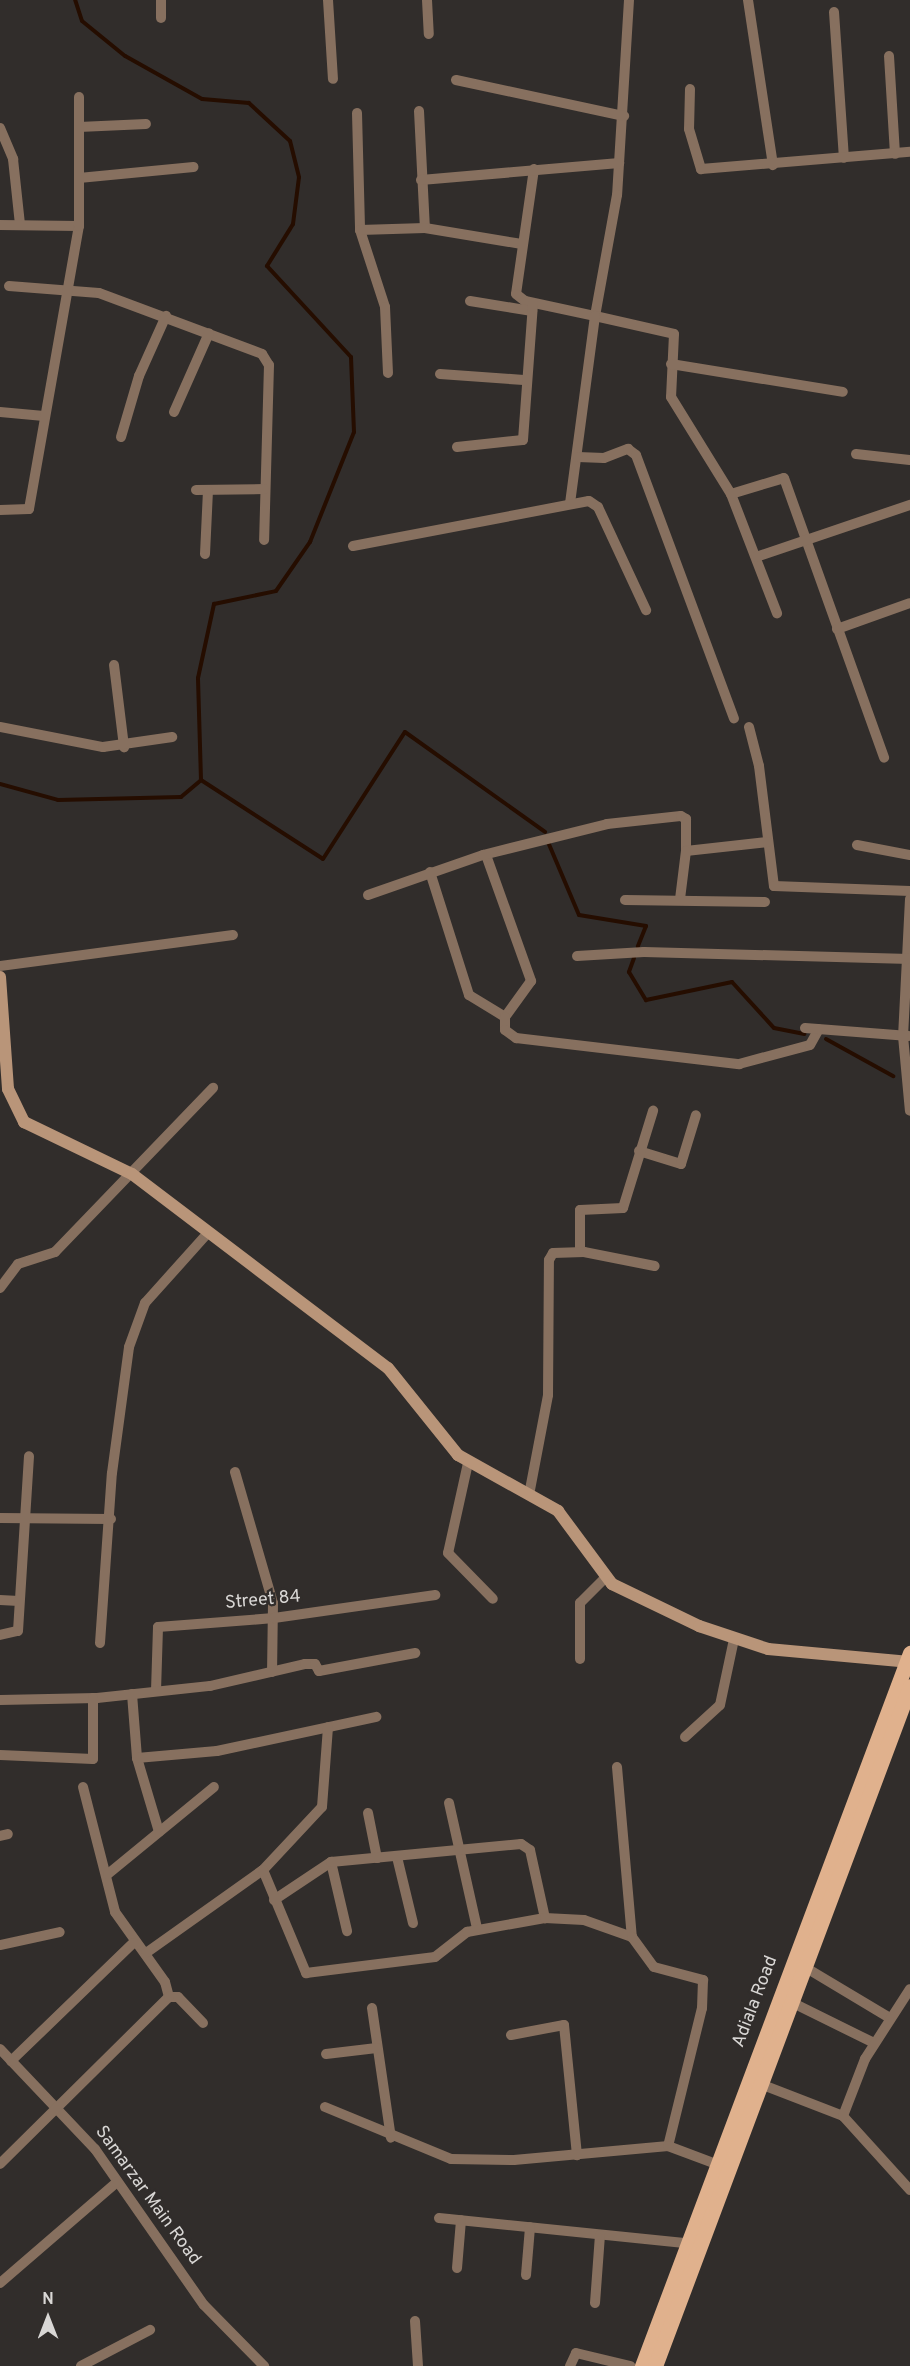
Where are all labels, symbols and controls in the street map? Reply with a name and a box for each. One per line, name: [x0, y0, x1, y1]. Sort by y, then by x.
street label: Street 84: [224, 1587, 302, 1615]
street label: Adiala Road: [729, 1953, 783, 2051]
street label: Samarzar Main Road: [89, 2122, 205, 2270]
north arrow: [18, 2288, 78, 2348]
text: N: [42, 2290, 54, 2310]

